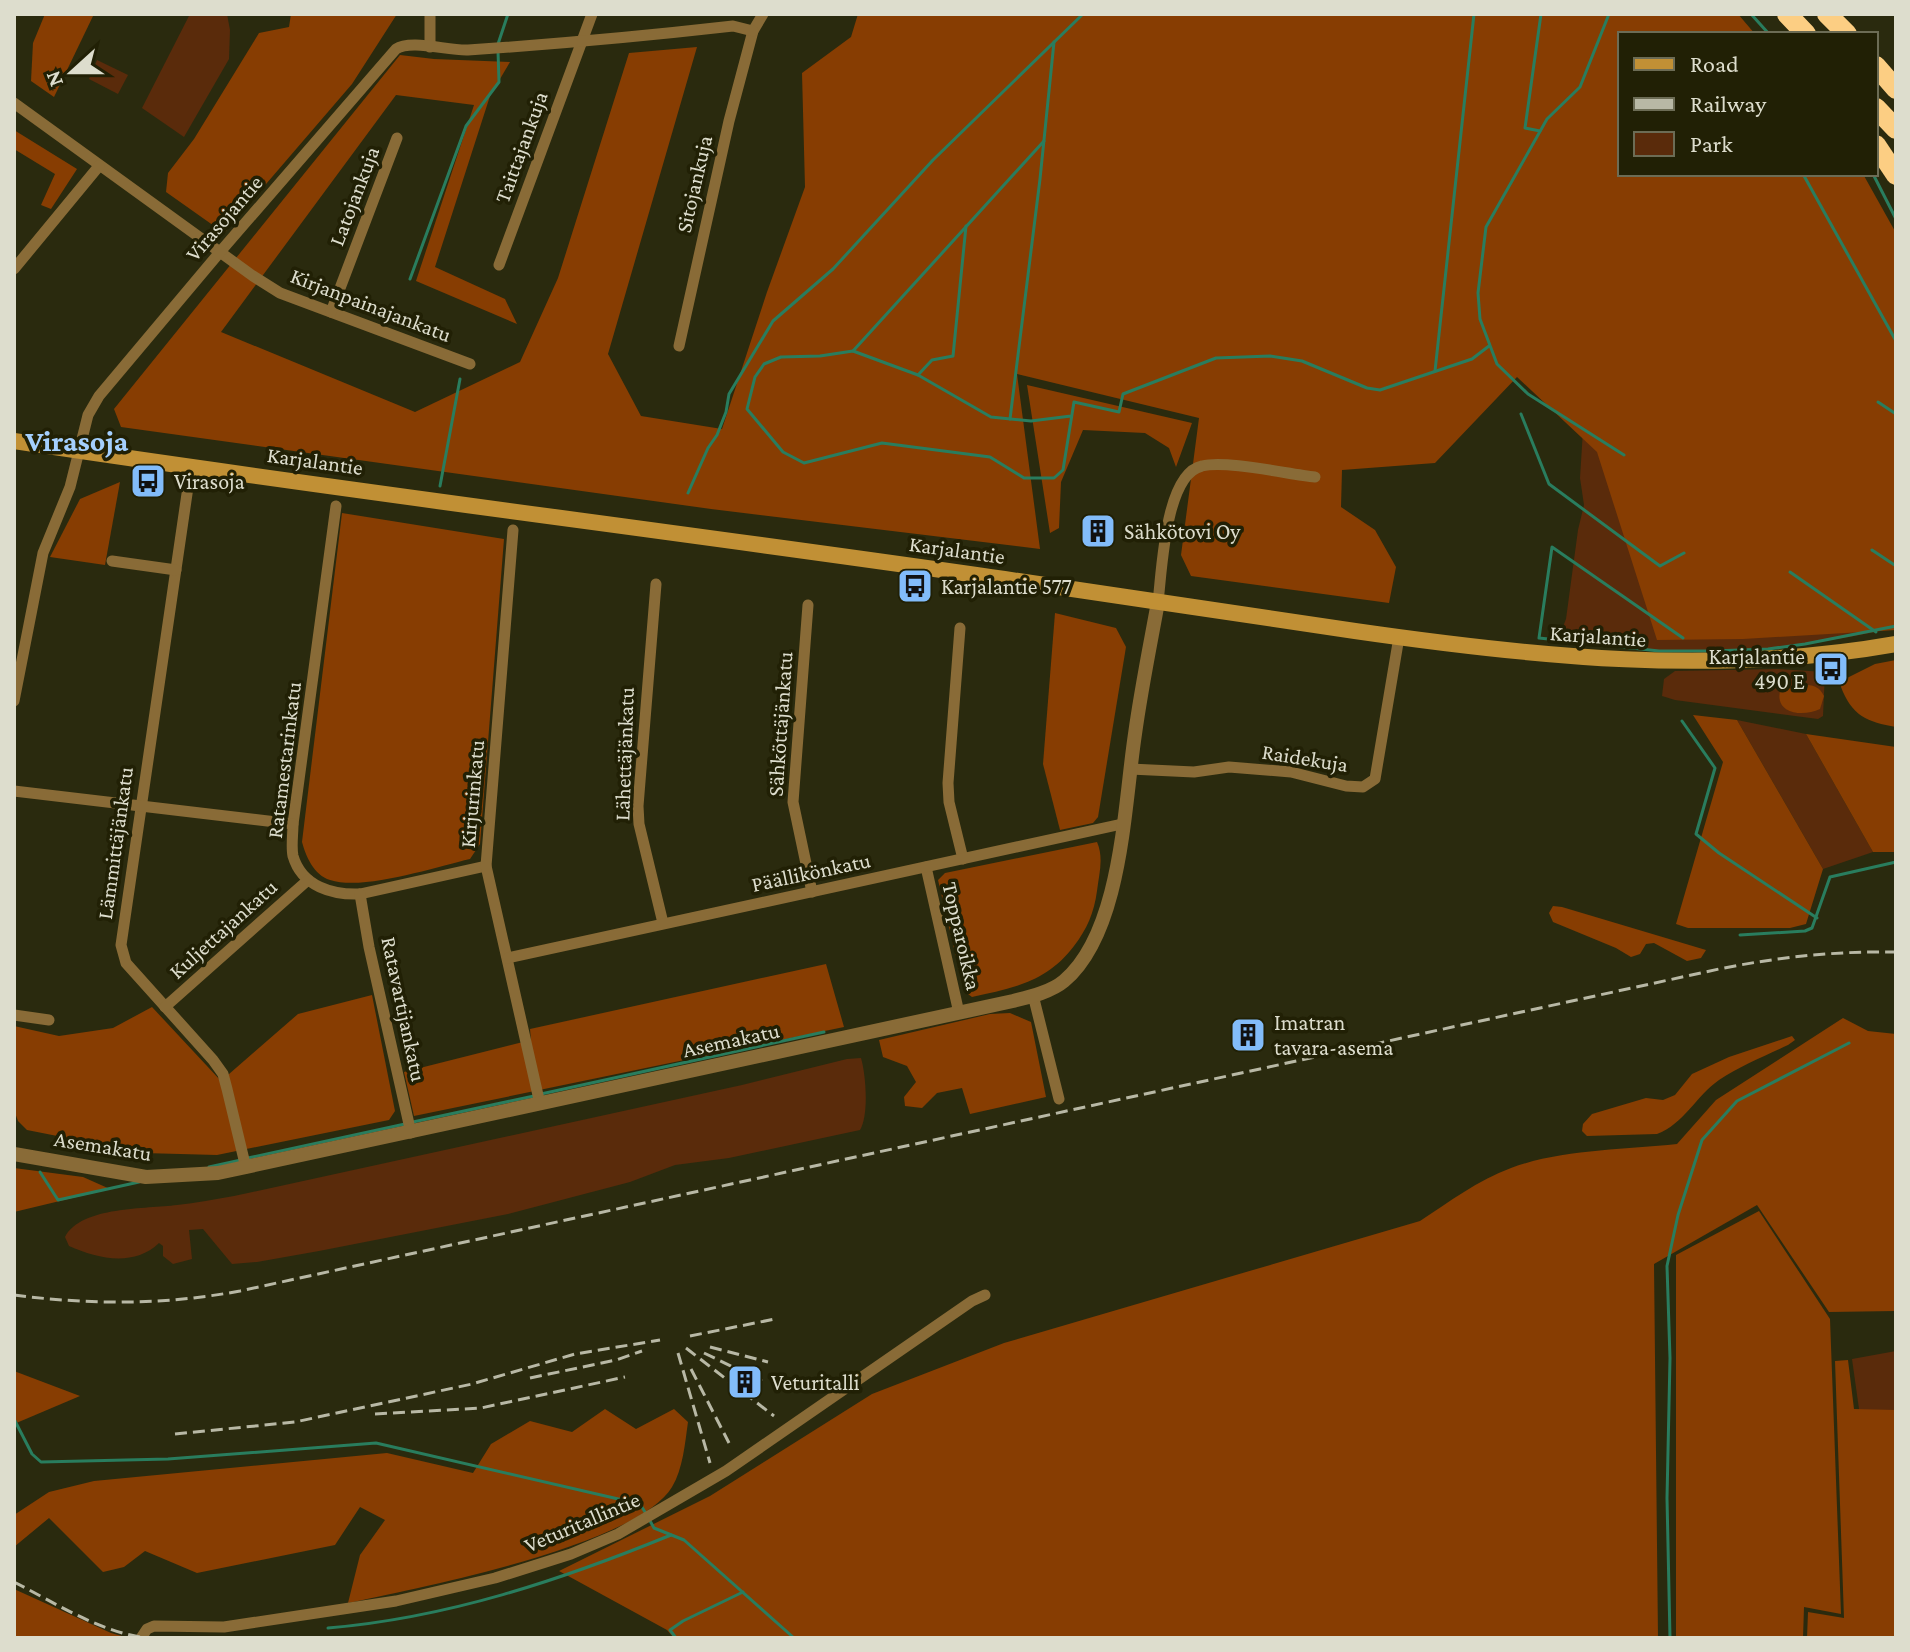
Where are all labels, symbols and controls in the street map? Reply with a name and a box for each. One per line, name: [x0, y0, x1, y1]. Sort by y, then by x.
north arrow: [32, 32, 112, 112]
legend: [1618, 32, 1878, 176]
text: Road: [1690, 50, 1739, 77]
text: N: [39, 68, 68, 90]
street label: Taittajankuja: [489, 88, 553, 206]
text: Railway: [1690, 90, 1767, 117]
text: Park: [1690, 130, 1733, 157]
street label: Sitojankuja: [671, 133, 717, 235]
street label: Latojankuja: [324, 143, 384, 249]
street label: Virasojantie: [180, 170, 268, 266]
street label: Kirjanpainajankatu: [287, 263, 455, 347]
district label: Virasoja: [25, 424, 129, 458]
street label: Karjalantie: [265, 442, 365, 480]
bus stop icon: Virasoja: [129, 462, 167, 500]
place label: Virasoja: [174, 469, 245, 494]
building icon: Sähkötovi Oy: [1079, 512, 1117, 550]
place label: Sähkötovi Oy: [1124, 519, 1241, 544]
street label: Karjalantie: [907, 531, 1007, 569]
bus stop icon: Karjalantie 577: [896, 567, 934, 605]
place label: Karjalantie 577: [941, 574, 1072, 599]
street label: Karjalantie: [1549, 620, 1647, 652]
place label: Karjalantie 490 E: [1708, 644, 1805, 694]
street label: Sähköttäjänkatu: [762, 650, 798, 797]
bus stop icon: Karjalantie 490 E: [1812, 650, 1850, 688]
street label: Ratamestarinkatu: [262, 680, 306, 840]
street label: Lähettäjänkatu: [609, 686, 639, 821]
street label: Kirjurinkatu: [455, 739, 489, 849]
street label: Raidekuja: [1260, 739, 1350, 777]
street label: Lämmittäjänkatu: [92, 765, 138, 921]
street label: Päällikönkatu: [749, 847, 873, 897]
street label: Kuljettajankatu: [164, 874, 282, 984]
street label: Topparoikka: [937, 879, 987, 993]
street label: Ratavartijankatu: [376, 934, 432, 1084]
place label: Imatran tavara-asema: [1274, 1010, 1393, 1060]
building icon: Imatran tavara-asema: [1229, 1016, 1267, 1054]
street label: Asemakatu: [680, 1017, 782, 1062]
street label: Asemakatu: [53, 1126, 154, 1166]
building icon: Veturitalli: [726, 1363, 764, 1401]
place label: Veturitalli: [771, 1370, 860, 1395]
street label: Veturitallintie: [520, 1486, 644, 1558]

